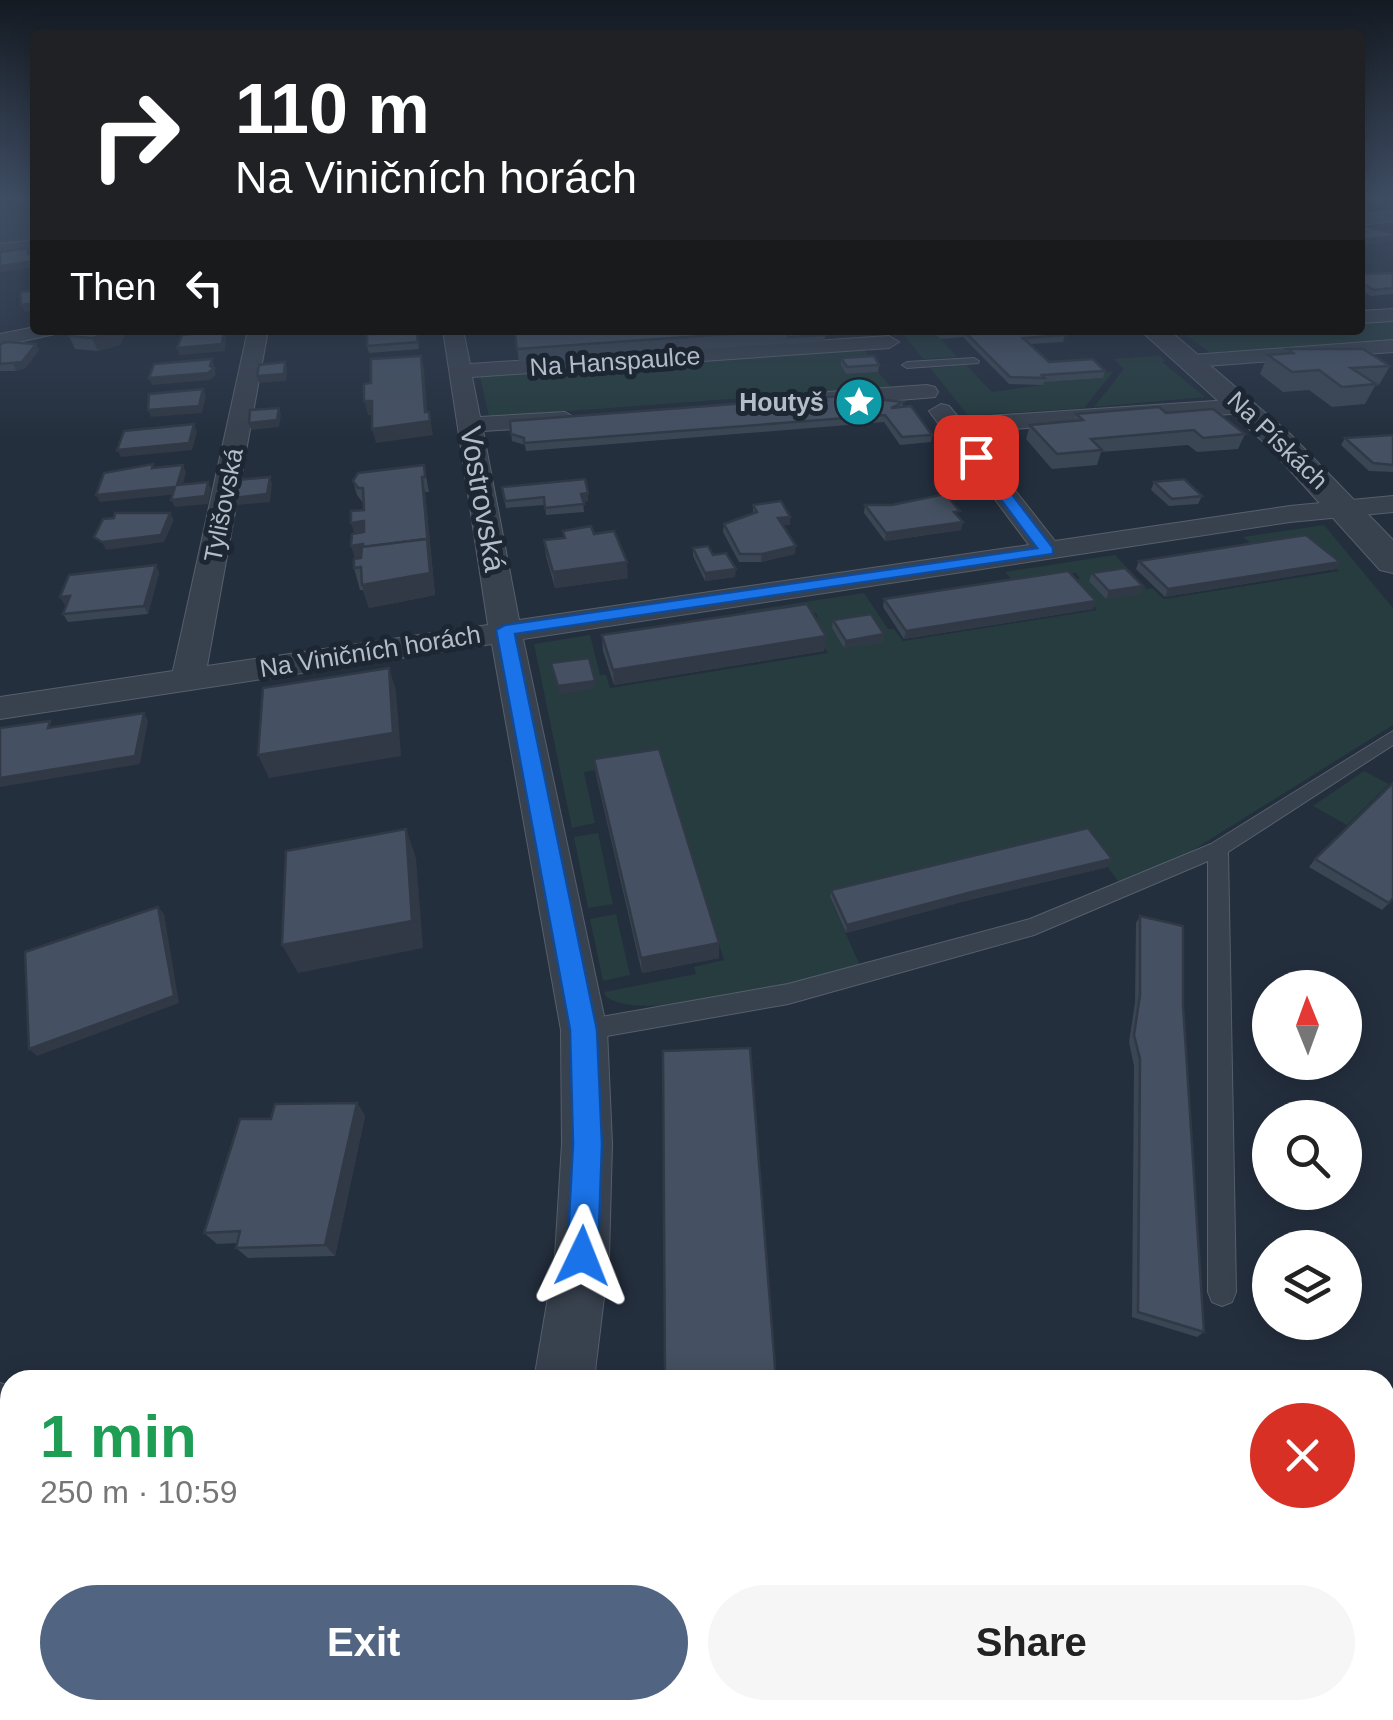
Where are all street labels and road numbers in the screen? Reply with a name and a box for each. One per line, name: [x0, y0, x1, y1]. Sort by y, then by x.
street label: Na Hanspaulce: [529, 341, 701, 381]
street label: Na Pískách: [1222, 386, 1334, 494]
street label: Vostrovská: [454, 424, 512, 574]
street label: Tylišovská: [198, 446, 248, 564]
street label: Na Viničních horách: [258, 620, 482, 682]

